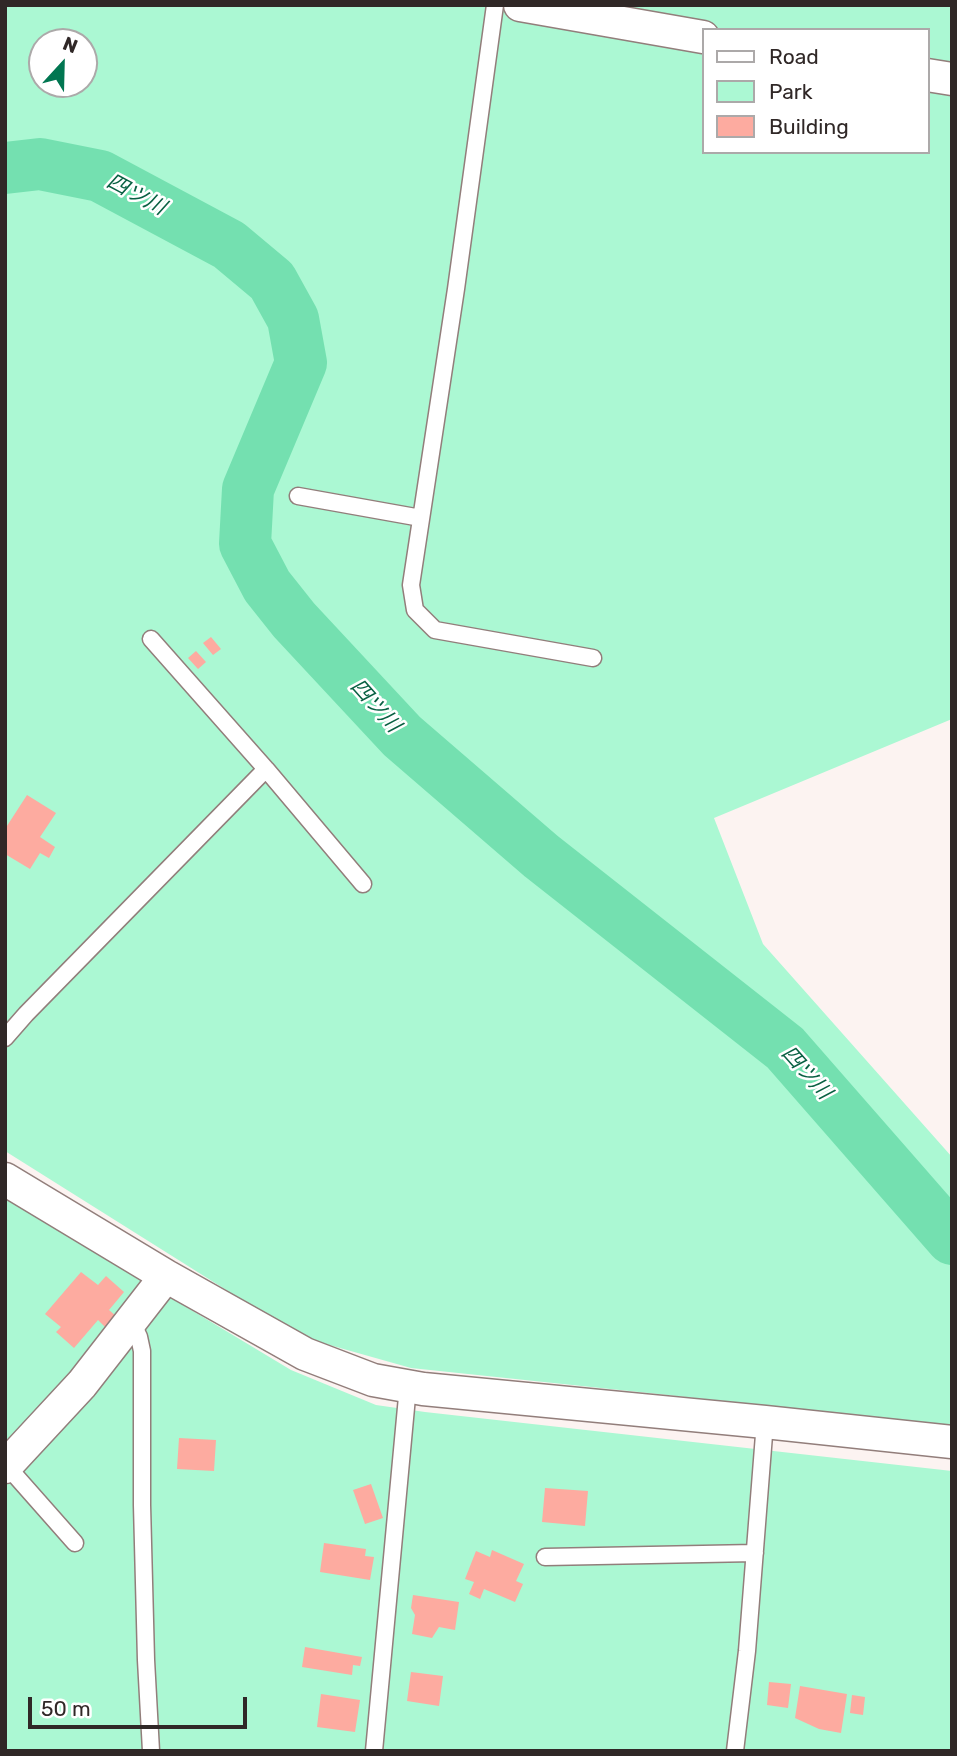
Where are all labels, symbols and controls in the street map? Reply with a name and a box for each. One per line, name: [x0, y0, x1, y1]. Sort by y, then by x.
north arrow: [28, 28, 98, 98]
legend: [702, 28, 929, 154]
text: N: [60, 32, 81, 58]
text: Road: [769, 44, 819, 69]
text: Park: [769, 79, 813, 104]
text: Building: [769, 114, 849, 139]
water label: 四ツ川: [102, 169, 170, 221]
water label: 四ツ川: [345, 674, 405, 738]
water label: 四ツ川: [776, 1041, 836, 1105]
scale bar: [32, 1682, 250, 1726]
text: 50 m: [41, 1696, 91, 1721]

